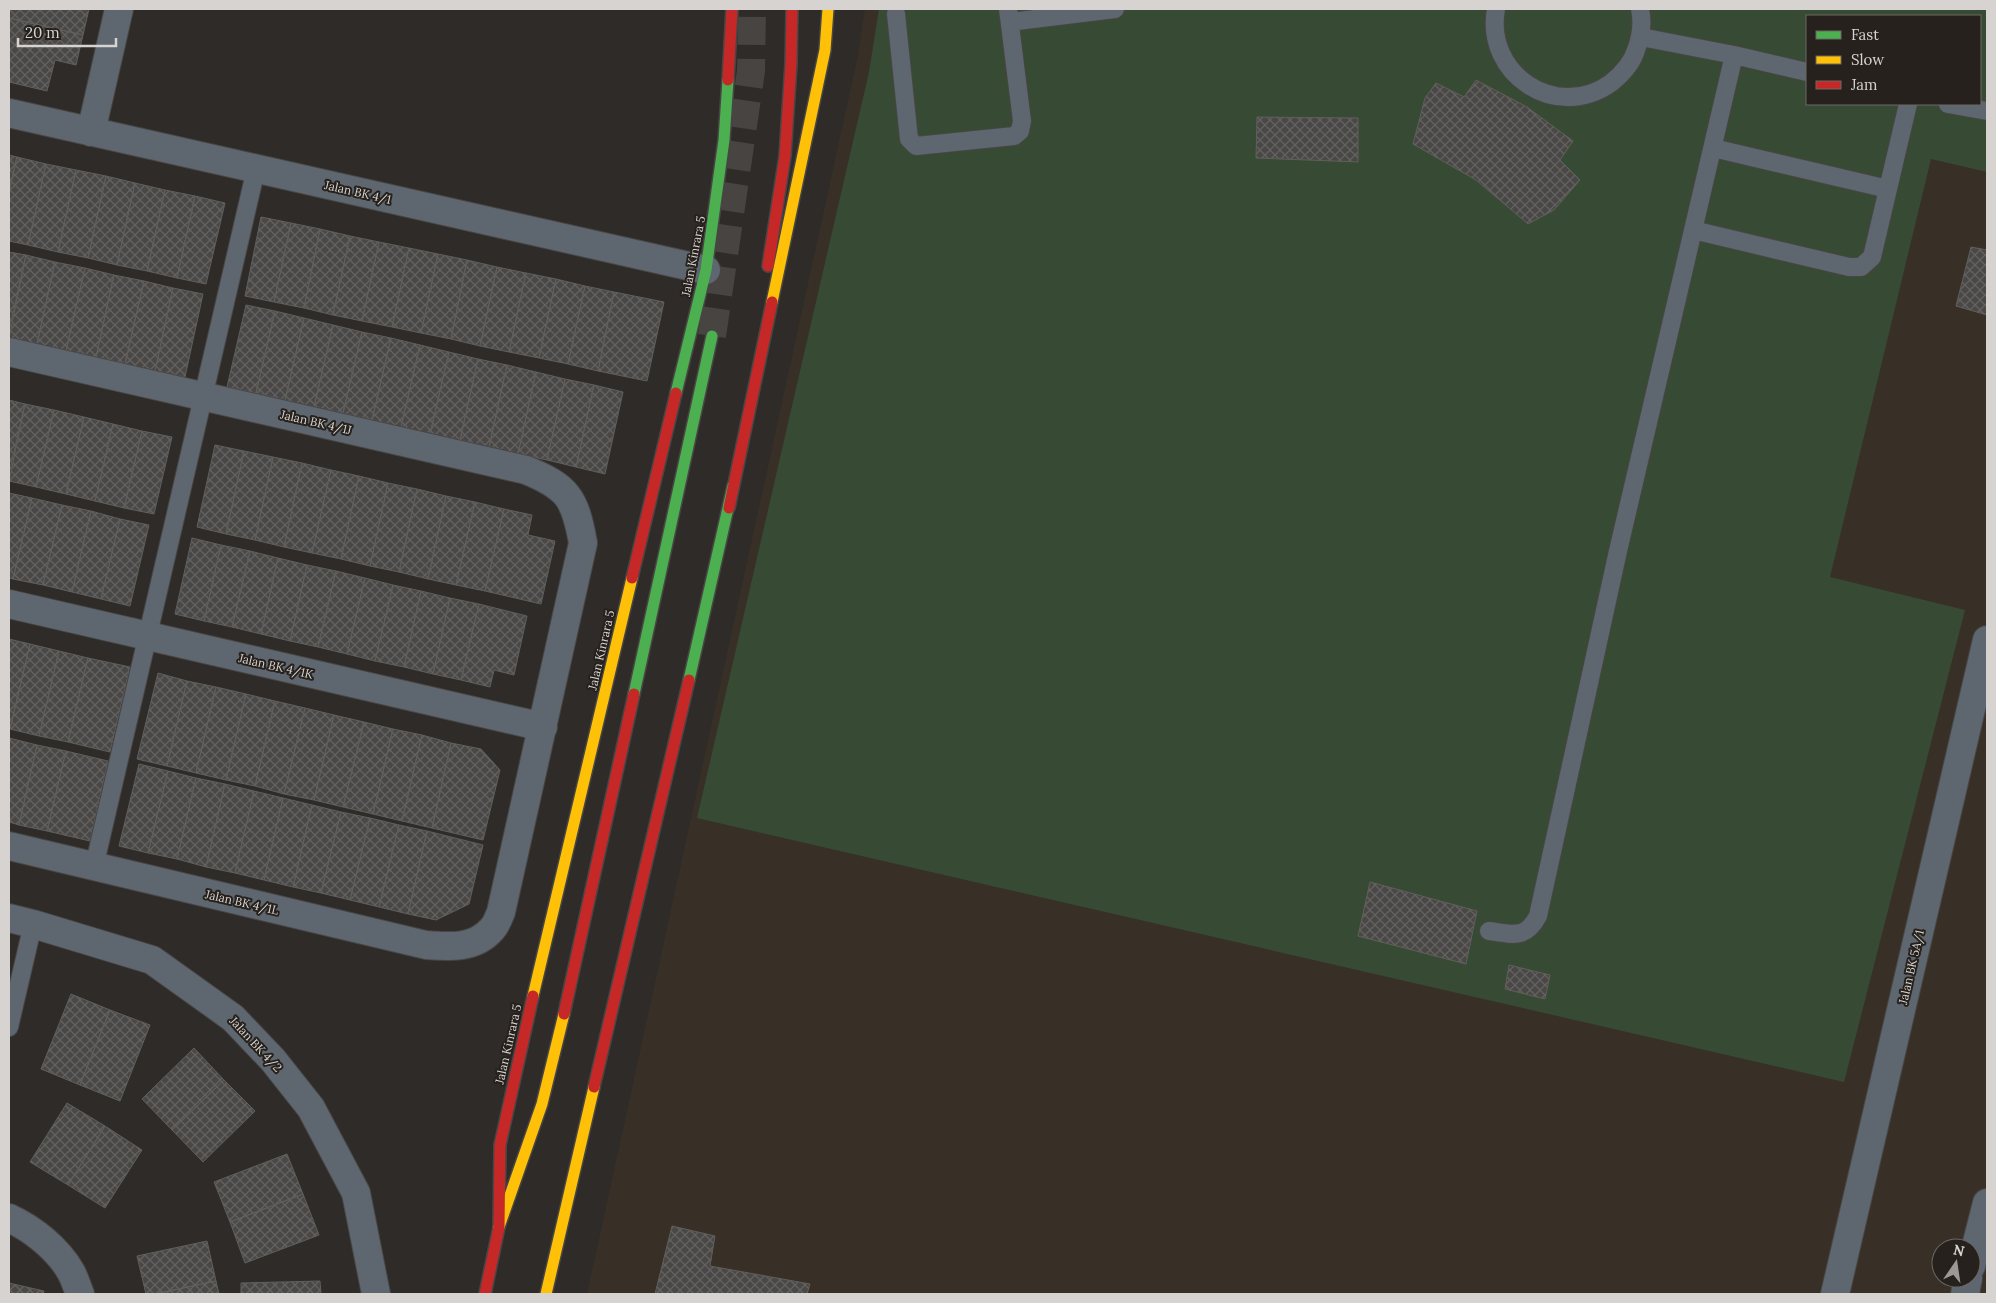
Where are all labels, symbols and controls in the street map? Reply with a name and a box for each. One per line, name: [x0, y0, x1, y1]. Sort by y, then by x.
scale bar: [18, 15, 115, 47]
legend: [1806, 15, 1981, 105]
text: 20 m: [25, 23, 60, 42]
text: Fast: [1851, 25, 1879, 44]
text: Slow: [1851, 50, 1884, 69]
text: Jam: [1850, 75, 1878, 94]
street label: Jalan BK 4/1: [322, 177, 393, 208]
street label: Jalan Kinrara 5: [678, 215, 708, 298]
street label: Jalan BK 4/1J: [278, 406, 353, 439]
street label: Jalan Kinrara 5: [584, 609, 617, 692]
street label: Jalan BK 4/1K: [236, 650, 316, 683]
street label: Jalan BK 4/1L: [203, 886, 280, 919]
street label: Jalan BK 5A/1: [1895, 928, 1928, 1007]
street label: Jalan Kinrara 5: [491, 1003, 524, 1086]
street label: Jalan BK 4/2: [225, 1013, 285, 1075]
north arrow: [1931, 1238, 1981, 1288]
text: N: [1952, 1240, 1966, 1260]

